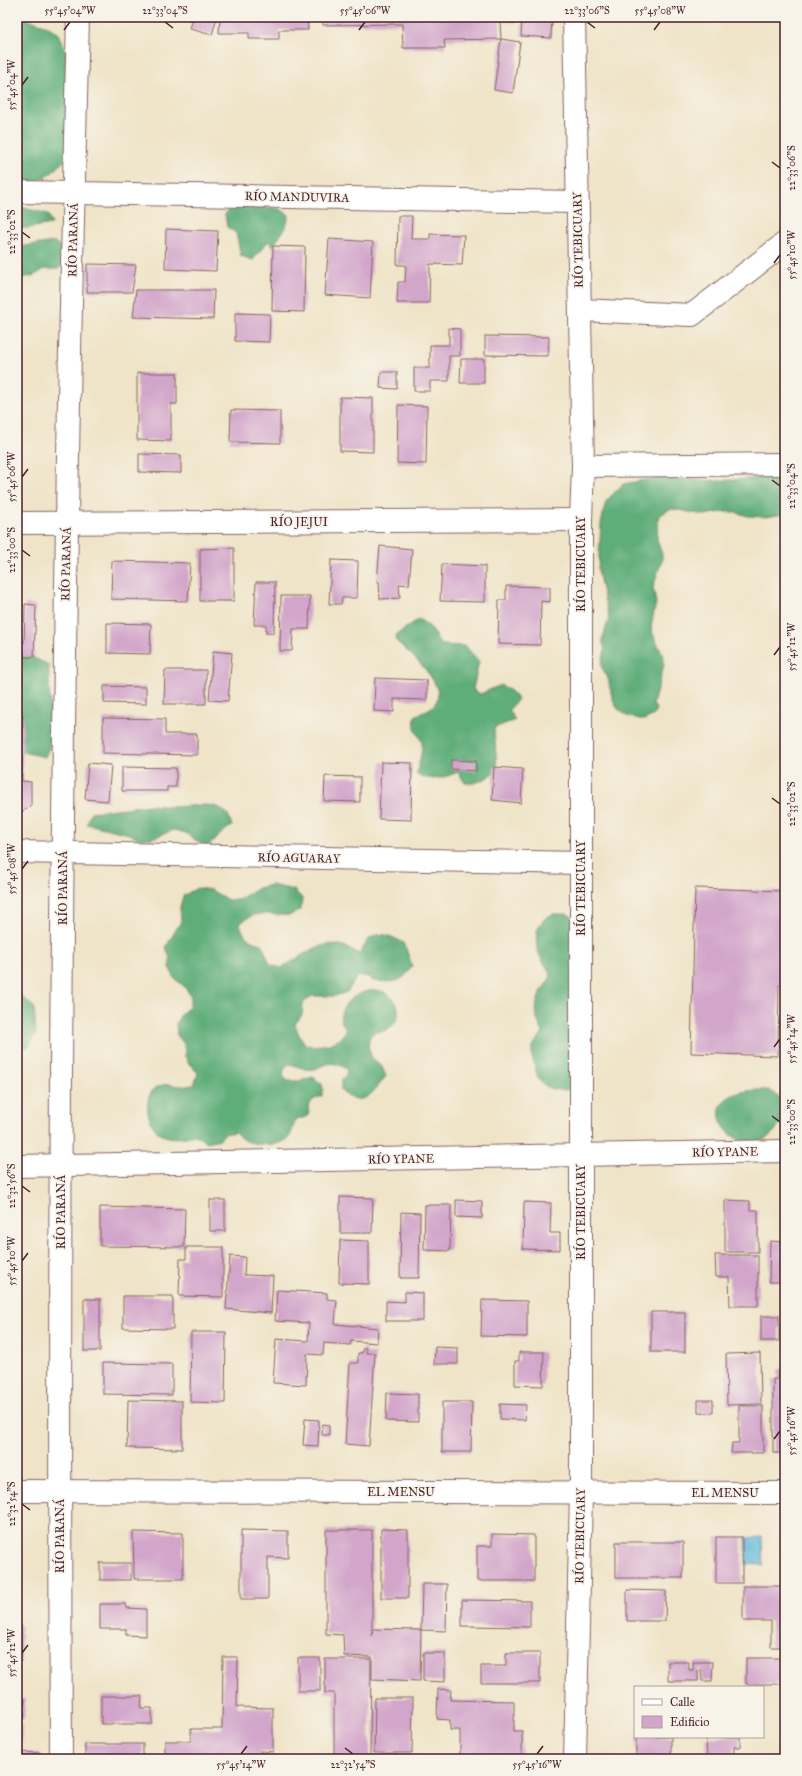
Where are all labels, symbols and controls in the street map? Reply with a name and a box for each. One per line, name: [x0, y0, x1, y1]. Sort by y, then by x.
text: 55°45'04"W: [44, 5, 96, 17]
text: 22°33'04"S: [142, 5, 188, 17]
text: 55°45'06"W: [340, 5, 391, 17]
text: 22°33'06"S: [564, 5, 610, 17]
text: 55°45'08"W: [635, 5, 686, 17]
text: 55°45'04"W: [6, 59, 18, 111]
text: 22°33'06"S: [786, 145, 798, 191]
street label: RÍO MANDUVIRA: [245, 187, 349, 205]
street label: RÍO TEBICUARY: [568, 192, 586, 288]
street label: RÍO PARANÁ: [63, 203, 81, 277]
text: 22°33'02"S: [6, 209, 18, 255]
text: 55°45'10"W: [786, 230, 798, 280]
text: 55°45'06"W: [6, 451, 18, 502]
text: 22°33'04"S: [786, 463, 798, 509]
street label: RÍO JEJUI: [270, 513, 328, 530]
street label: RÍO TEBICUARY: [572, 516, 588, 612]
text: 22°33'00"S: [6, 527, 18, 573]
street label: RÍO PARANÁ: [56, 527, 74, 601]
text: 55°45'12"W: [786, 622, 798, 671]
text: 22°33'02"S: [786, 781, 798, 827]
street label: RÍO TEBICUARY: [572, 840, 588, 936]
text: 55°45'08"W: [6, 843, 18, 894]
street label: RÍO AGUARAY: [258, 848, 341, 866]
street label: RÍO PARANÁ: [54, 851, 70, 925]
text: 55°45'14"W: [786, 1014, 798, 1064]
text: 22°33'00"S: [786, 1099, 798, 1145]
street label: RÍO YPANE: [692, 1142, 759, 1160]
street label: RÍO YPANE: [368, 1149, 435, 1167]
text: 22°32'56"S: [6, 1163, 18, 1209]
street label: RÍO TEBICUARY: [572, 1164, 588, 1260]
street label: RÍO PARANÁ: [52, 1175, 68, 1249]
text: 55°45'10"W: [6, 1236, 18, 1286]
text: 55°45'16"W: [786, 1406, 798, 1455]
text: 22°32'54"S: [6, 1481, 18, 1527]
street label: EL MENSU: [367, 1485, 435, 1499]
street label: EL MENSU: [691, 1486, 759, 1500]
street label: RÍO TEBICUARY: [570, 1487, 588, 1584]
street label: RÍO PARANÁ: [51, 1499, 67, 1573]
text: 55°45'12"W: [6, 1628, 18, 1677]
legend: [634, 1686, 764, 1738]
text: Calle: [670, 1695, 695, 1709]
text: Edificio: [670, 1715, 709, 1729]
text: 55°45'14"W: [216, 1759, 266, 1771]
text: 22°32'54"S: [330, 1759, 376, 1771]
text: 55°45'16"W: [513, 1759, 562, 1771]

